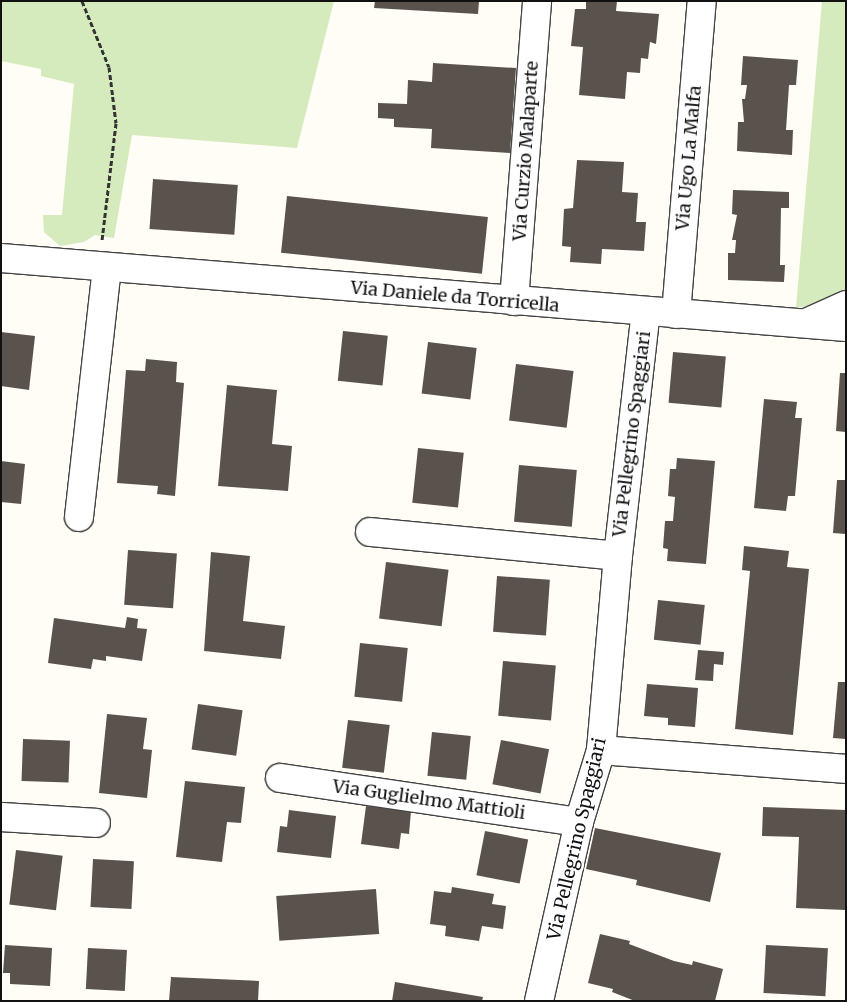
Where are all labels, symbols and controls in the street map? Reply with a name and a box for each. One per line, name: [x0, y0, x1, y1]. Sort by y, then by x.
street label: Via Curzio Malaparte: [509, 60, 543, 242]
street label: Via Ugo La Malfa: [672, 85, 706, 231]
street label: Via Daniele da Torricella: [350, 277, 560, 317]
street label: Via Pellegrino Spaggiari: [609, 330, 655, 538]
street label: Via Pellegrino Spaggiari: [543, 736, 611, 942]
street label: Via Guglielmo Mattioli: [331, 776, 527, 824]

